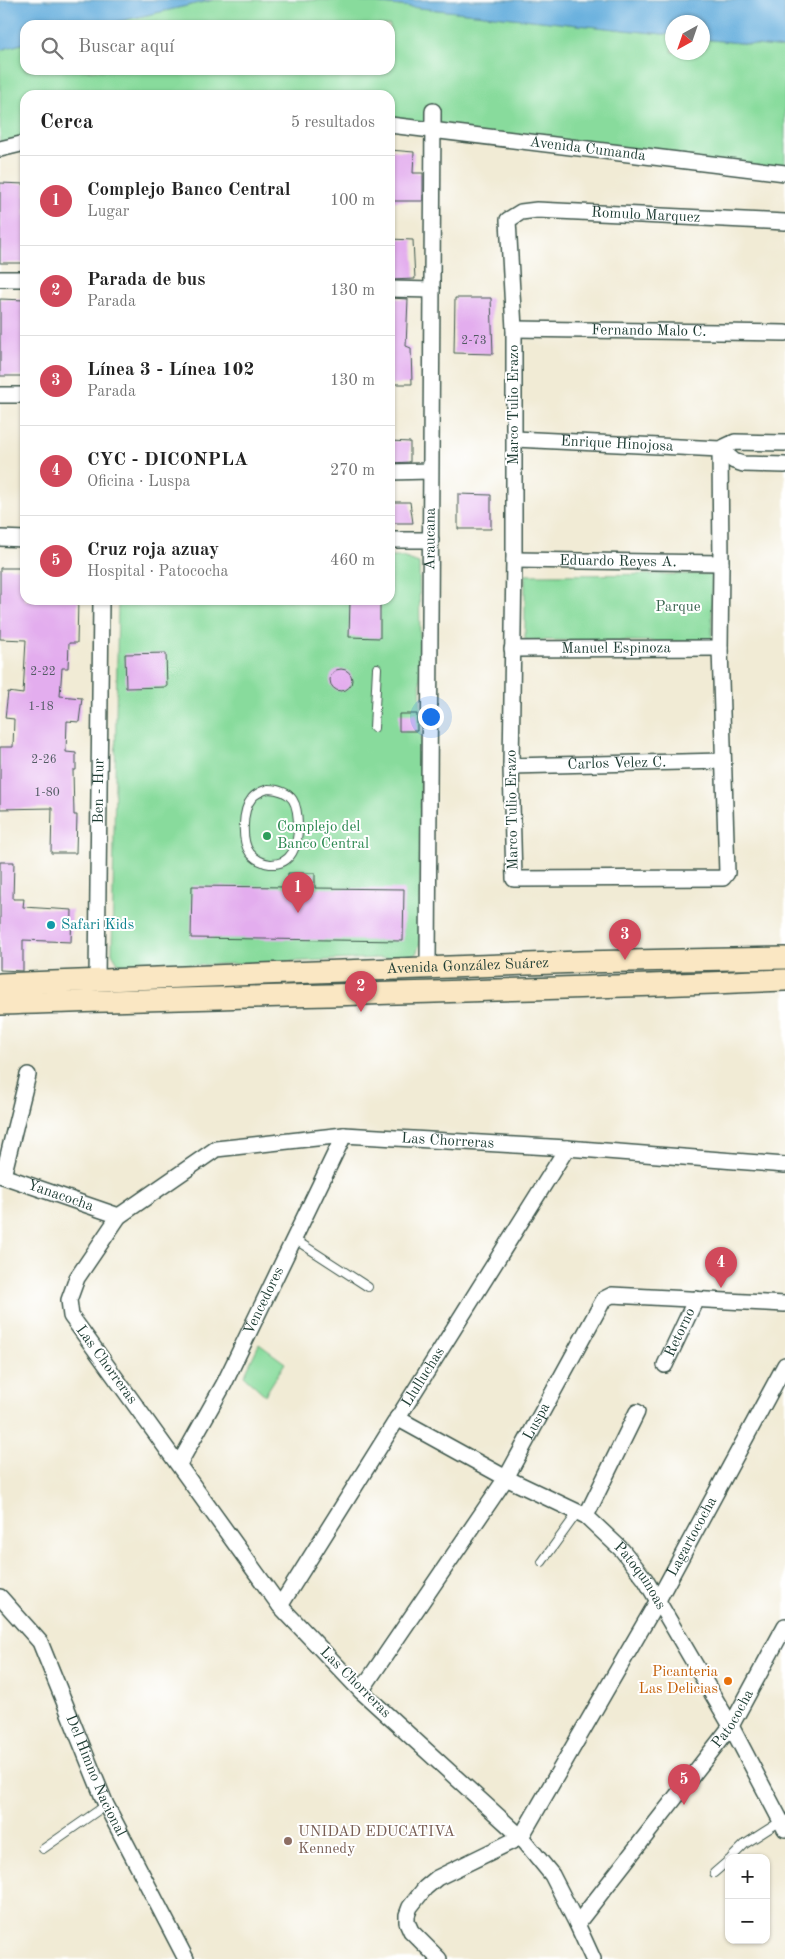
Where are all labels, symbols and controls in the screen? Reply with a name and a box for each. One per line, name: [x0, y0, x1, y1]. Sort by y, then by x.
north arrow: [665, 15, 710, 60]
search box: [20, 20, 395, 75]
icon: search: [38, 34, 66, 62]
text: Buscar aquí: [78, 38, 174, 57]
text: Cerca: [40, 112, 93, 133]
text: 5 resultados: [291, 115, 375, 131]
street label: Avenida Cumanda: [529, 134, 647, 164]
text: Complejo Banco Central: [87, 181, 291, 200]
text: 1: [51, 193, 61, 209]
text: 100 m: [330, 193, 375, 209]
text: Lugar: [87, 204, 129, 220]
street label: Romulo Marquez: [591, 205, 701, 225]
text: Parada de bus: [87, 271, 205, 290]
text: 2: [51, 283, 61, 299]
text: 130 m: [330, 283, 375, 299]
text: Parada: [87, 294, 136, 310]
street label: Fernando Malo C.: [591, 323, 707, 339]
house number: 2-73: [461, 335, 487, 347]
street label: Marco Tulio Erazo: [507, 345, 522, 465]
text: Línea 3 - Línea 102: [87, 361, 254, 380]
text: 3: [51, 373, 61, 389]
text: 130 m: [330, 373, 375, 389]
text: Parada: [87, 384, 136, 400]
street label: Enrique Hinojosa: [560, 434, 674, 454]
text: CYC - DICONPLA: [87, 451, 248, 470]
text: 4: [51, 463, 61, 479]
text: 270 m: [330, 463, 375, 479]
text: Oficina · Luspa: [87, 474, 190, 490]
street label: Araucana: [423, 507, 438, 570]
text: Cruz roja azuay: [87, 541, 219, 560]
text: 5: [51, 553, 61, 569]
text: 460 m: [330, 553, 375, 569]
street label: Eduardo Reyes A.: [559, 553, 677, 570]
text: Hospital · Patococha: [87, 564, 228, 580]
park label: Parque: [655, 600, 701, 615]
street label: Manuel Espinoza: [561, 641, 671, 656]
house number: 2-22: [30, 666, 56, 678]
house number: 1-18: [28, 701, 54, 713]
your location: [418, 704, 444, 730]
street label: Marco Tulio Erazo: [504, 750, 522, 870]
house number: 2-26: [31, 754, 57, 766]
street label: Carlos Velez C.: [567, 755, 667, 772]
street label: Ben - Hur: [91, 758, 107, 824]
house number: 1-80: [34, 787, 60, 799]
place label: Complejo del Banco Central: [277, 820, 369, 852]
marker: Complejo del Banco Central: [261, 830, 273, 842]
pin: 1: [282, 872, 314, 913]
place label: Safari Kids: [61, 918, 134, 933]
marker: Safari Kids: [45, 919, 57, 931]
pin: 3: [609, 919, 641, 960]
street label: Avenida González Suárez: [386, 956, 549, 977]
pin: 2: [345, 971, 377, 1012]
street label: Las Chorreras: [401, 1131, 495, 1151]
street label: Yanacocha: [25, 1178, 96, 1214]
pin: 4: [705, 1247, 737, 1288]
street label: Vencedores: [241, 1265, 287, 1337]
street label: Retorno: [662, 1306, 698, 1359]
street label: Las Chorreras: [73, 1323, 139, 1407]
street label: Llulluchas: [399, 1345, 447, 1410]
street label: Luspa: [521, 1400, 553, 1443]
street label: Lagartococha: [665, 1494, 720, 1579]
street label: Patoquinoas: [611, 1539, 669, 1612]
street label: Las Chorreras: [317, 1645, 393, 1721]
place label: Picanteria Las Delicias: [639, 1665, 719, 1697]
marker: Picanteria Las Delicias: [722, 1675, 734, 1687]
street label: Patococha: [709, 1687, 757, 1751]
street label: Del Himno Nacional: [63, 1713, 129, 1839]
pin: 5: [668, 1764, 700, 1805]
place label: UNIDAD EDUCATIVA Kennedy: [298, 1825, 455, 1857]
marker: UNIDAD EDUCATIVA Kennedy: [282, 1835, 294, 1847]
map controls: [725, 1854, 770, 1944]
button: +: [725, 1854, 770, 1899]
button: −: [725, 1899, 770, 1944]

